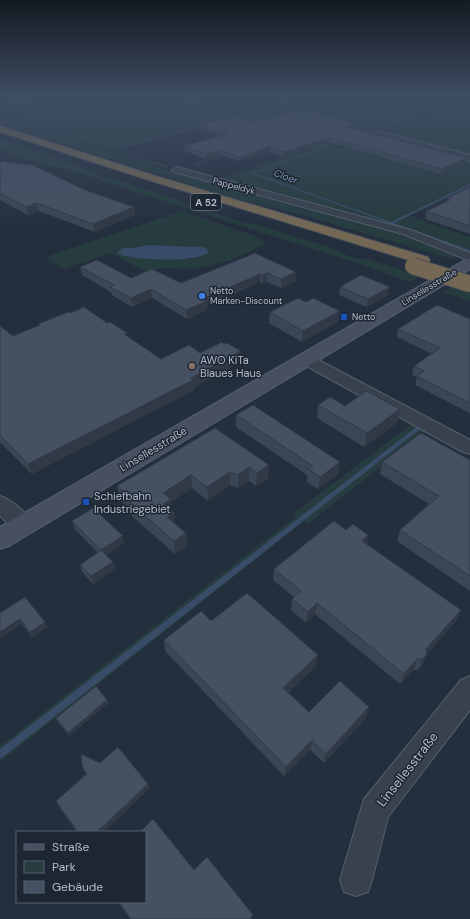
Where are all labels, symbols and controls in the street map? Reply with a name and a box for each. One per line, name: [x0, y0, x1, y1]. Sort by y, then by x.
water label: Cloer: [272, 166, 300, 187]
street label: Pappeldyk: [211, 175, 257, 198]
road number: A 52: [191, 194, 221, 210]
street label: Linsellesstraße: [399, 266, 459, 308]
place label: Netto Marken-Discount: [210, 285, 283, 307]
marker: Netto Marken-Discount: [197, 291, 207, 301]
place label: Netto: [352, 311, 375, 323]
marker: Netto: [339, 312, 349, 322]
place label: AWO KiTa Blaues Haus: [200, 353, 261, 380]
marker: AWO KiTa Blaues Haus: [187, 361, 197, 371]
street label: Linsellesstraße: [117, 423, 189, 475]
place label: Schiefbahn Industriegebiet: [94, 489, 171, 516]
marker: Schiefbahn Industriegebiet: [81, 497, 91, 507]
street label: Linsellesstraße: [373, 729, 442, 810]
legend: [16, 831, 146, 903]
text: Straße: [52, 839, 89, 855]
text: Park: [52, 859, 76, 875]
text: Gebäude: [52, 879, 103, 895]

